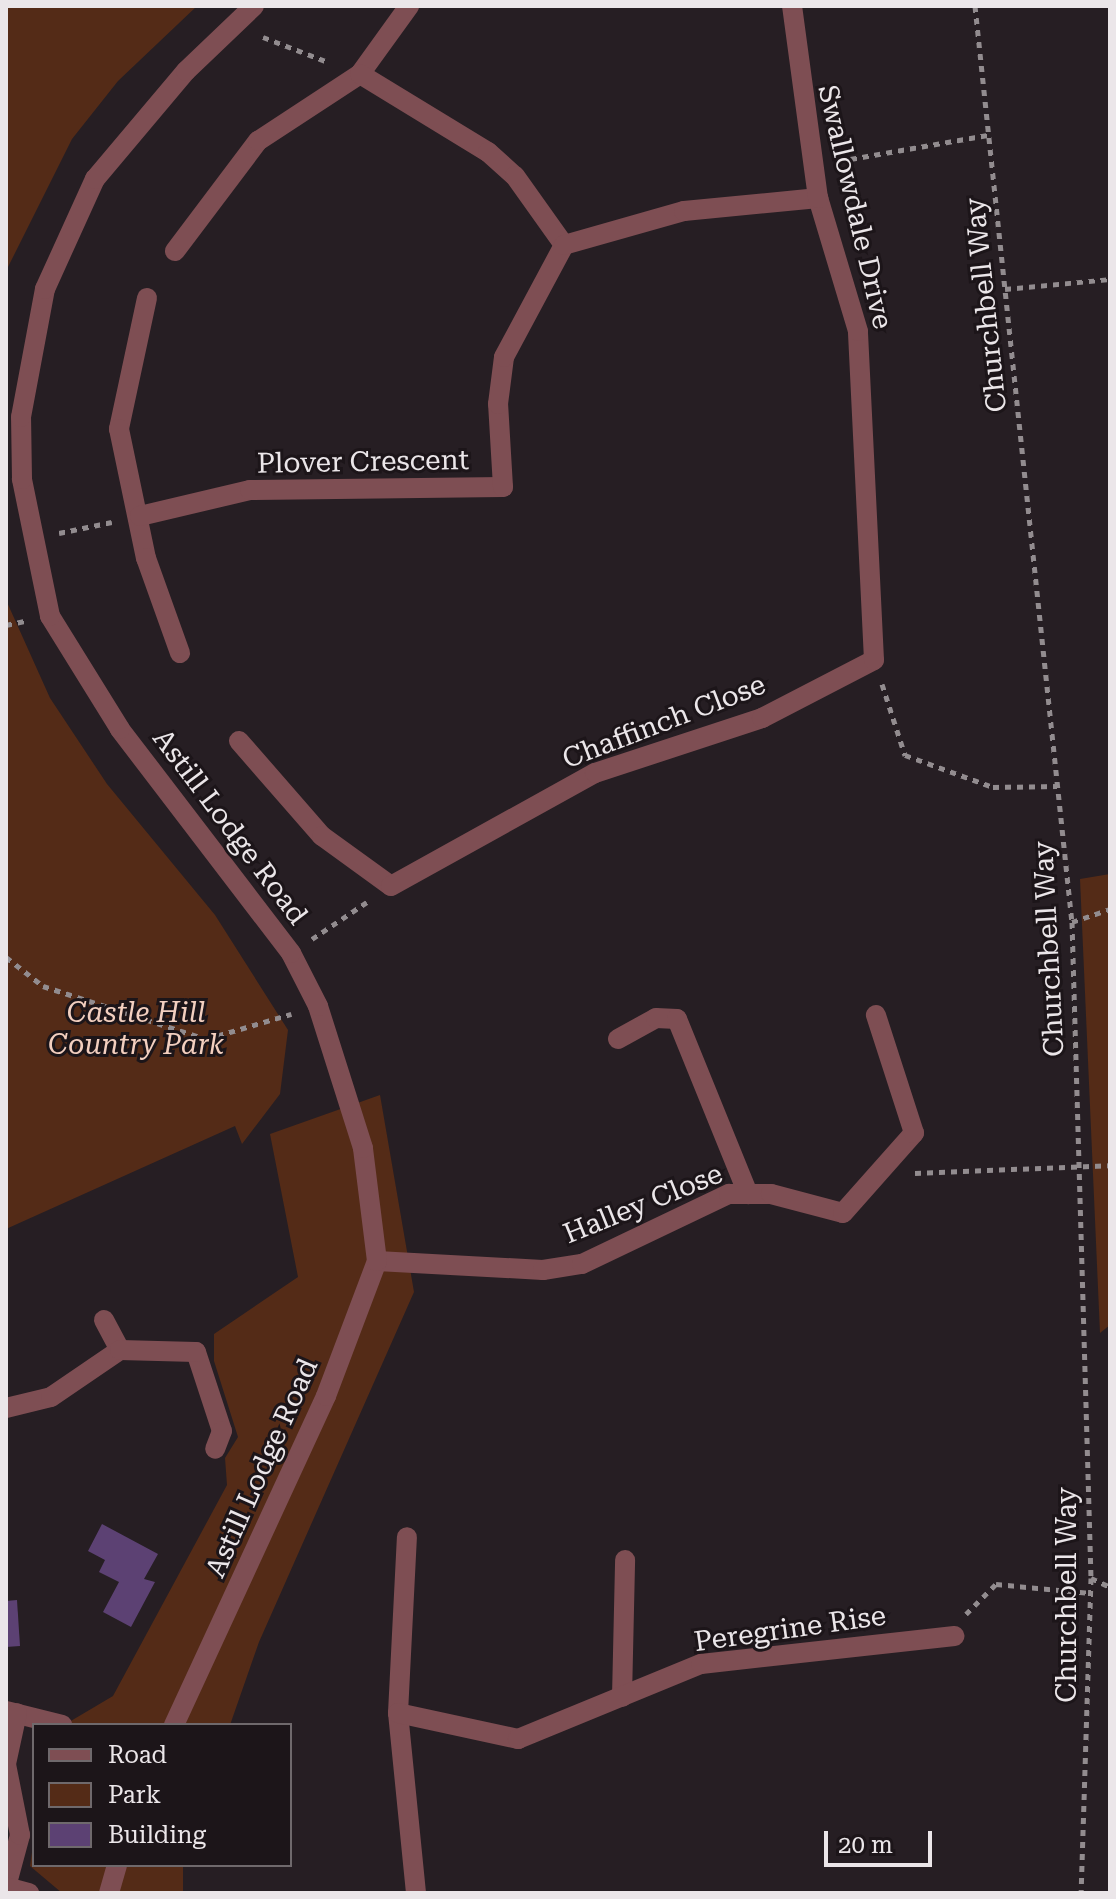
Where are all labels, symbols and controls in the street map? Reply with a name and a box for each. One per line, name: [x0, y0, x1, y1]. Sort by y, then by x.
street label: Swallowdale Drive: [811, 82, 899, 332]
street label: Churchbell Way: [958, 196, 1014, 414]
street label: Plover Crescent: [257, 443, 469, 481]
street label: Chaffinch Close: [558, 668, 770, 776]
street label: Astill Lodge Road: [146, 723, 314, 931]
street label: Churchbell Way: [1027, 840, 1071, 1058]
park label: Castle Hill Country Park: [48, 996, 224, 1062]
street label: Halley Close: [558, 1157, 728, 1251]
street label: Astill Lodge Road: [199, 1353, 325, 1583]
street label: Churchbell Way: [1050, 1487, 1084, 1703]
street label: Peregrine Rise: [692, 1599, 888, 1659]
legend: [32, 1723, 292, 1867]
text: Road: [108, 1741, 167, 1769]
text: Park: [108, 1781, 161, 1809]
scale bar: [828, 1815, 936, 1865]
text: Building: [108, 1821, 206, 1849]
text: 20 m: [838, 1831, 893, 1859]

